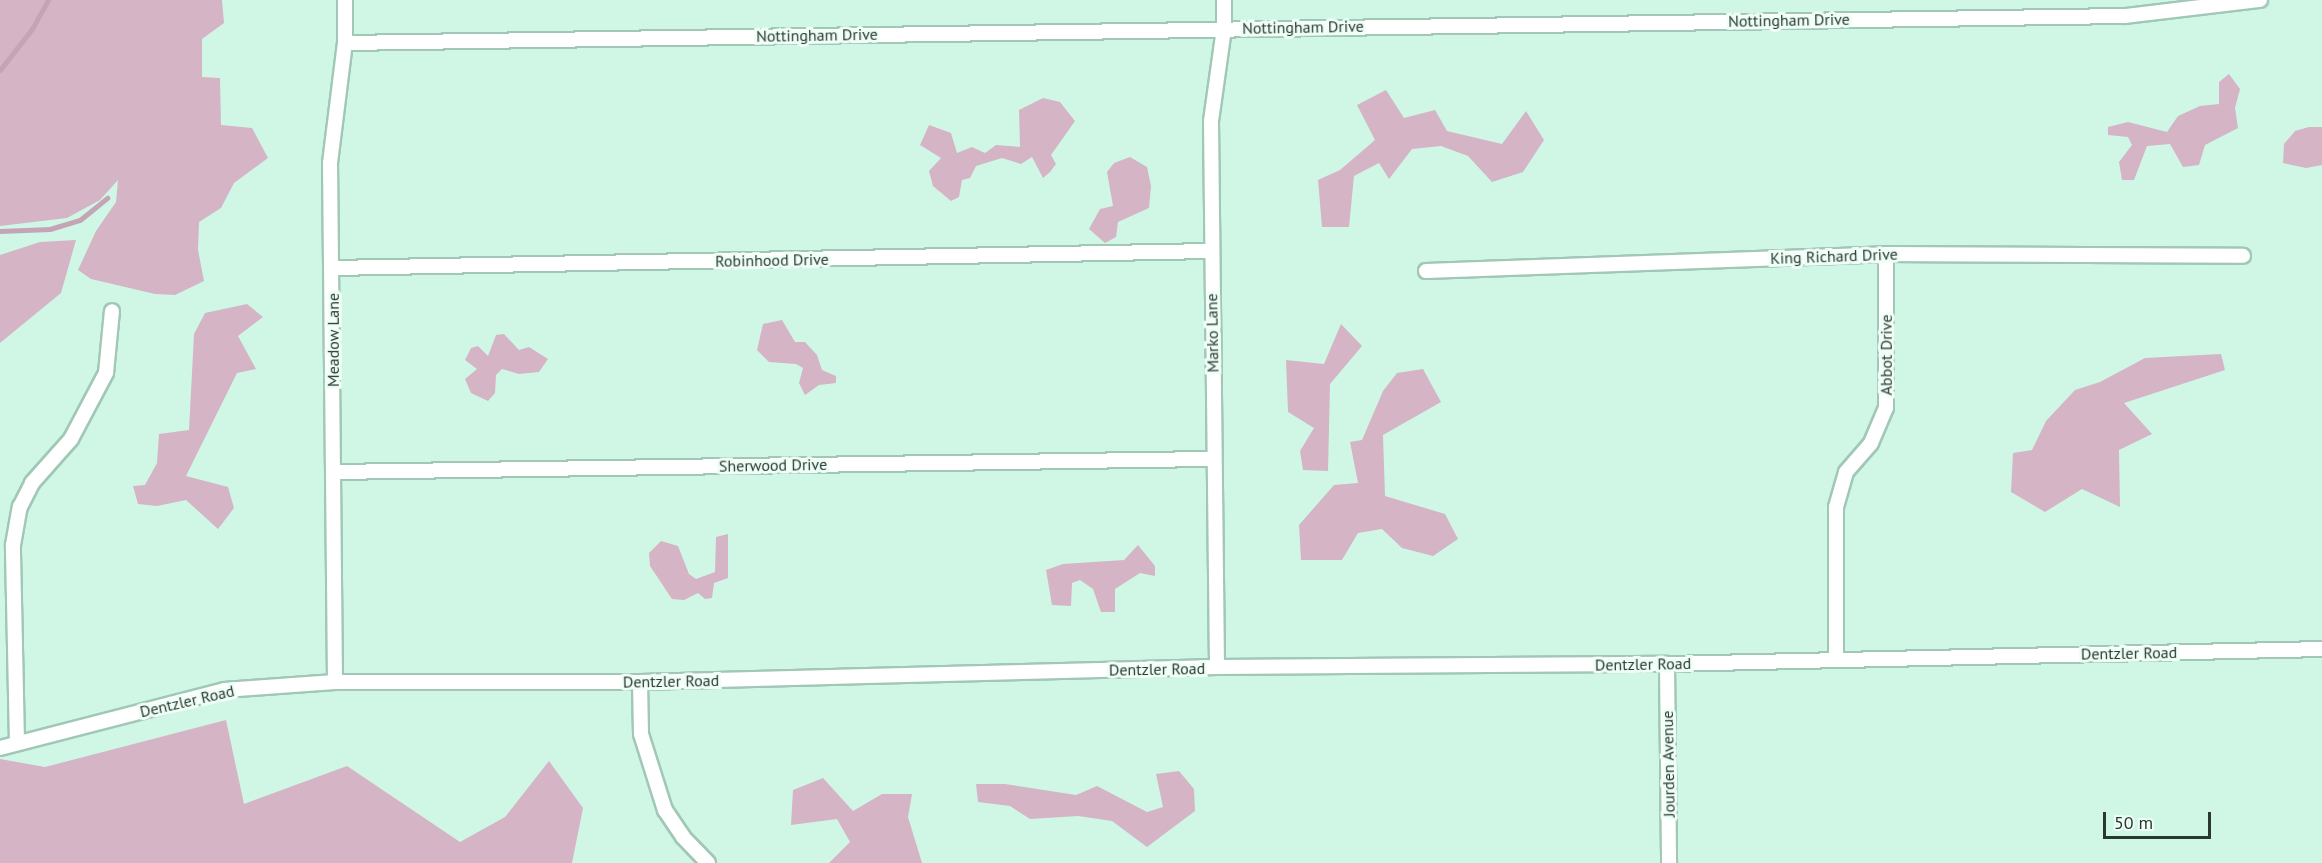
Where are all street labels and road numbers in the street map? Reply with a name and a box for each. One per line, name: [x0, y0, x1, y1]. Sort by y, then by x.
street label: Nottingham Drive: [1728, 9, 1850, 31]
street label: Nottingham Drive: [1242, 16, 1364, 38]
street label: Nottingham Drive: [756, 24, 878, 46]
street label: King Richard Drive: [1770, 244, 1898, 268]
street label: Robinhood Drive: [715, 249, 829, 271]
street label: Meadow Lane: [323, 293, 343, 387]
street label: Marko Lane: [1202, 293, 1222, 373]
street label: Abbot Drive: [1876, 315, 1896, 395]
street label: Sherwood Drive: [719, 454, 827, 476]
street label: Dentzler Road: [2081, 643, 2177, 663]
street label: Dentzler Road: [1595, 654, 1691, 674]
street label: Dentzler Road: [1109, 659, 1205, 679]
street label: Dentzler Road: [623, 671, 719, 691]
street label: Dentzler Road: [138, 681, 236, 721]
street label: Jourden Avenue: [1657, 710, 1679, 818]

